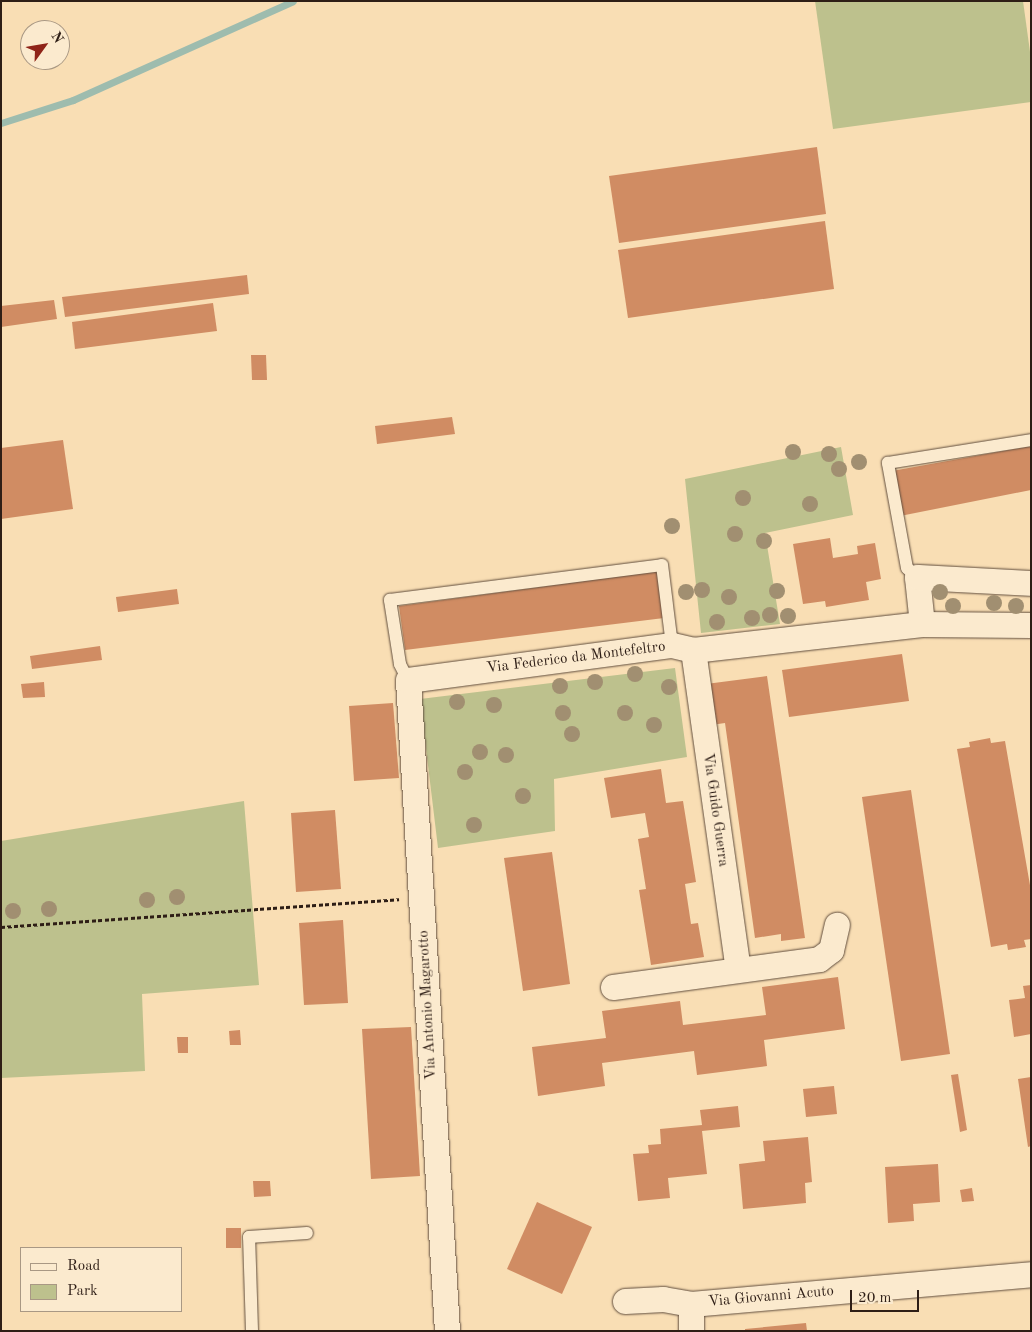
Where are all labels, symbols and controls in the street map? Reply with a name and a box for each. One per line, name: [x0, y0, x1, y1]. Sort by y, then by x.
north arrow: [20, 20, 70, 70]
text: N: [48, 29, 66, 46]
street label: Via Federico da Montefeltro: [486, 638, 666, 678]
street label: Via Guido Guerra: [698, 752, 732, 868]
street label: Via Antonio Magarotto: [415, 930, 441, 1080]
legend: [20, 1247, 182, 1312]
text: Road: [67, 1259, 100, 1274]
scale bar: [852, 1280, 921, 1312]
street label: Via Giovanni Acuto: [707, 1283, 835, 1311]
text: Park: [67, 1284, 98, 1299]
text: 20 m: [858, 1291, 892, 1306]

